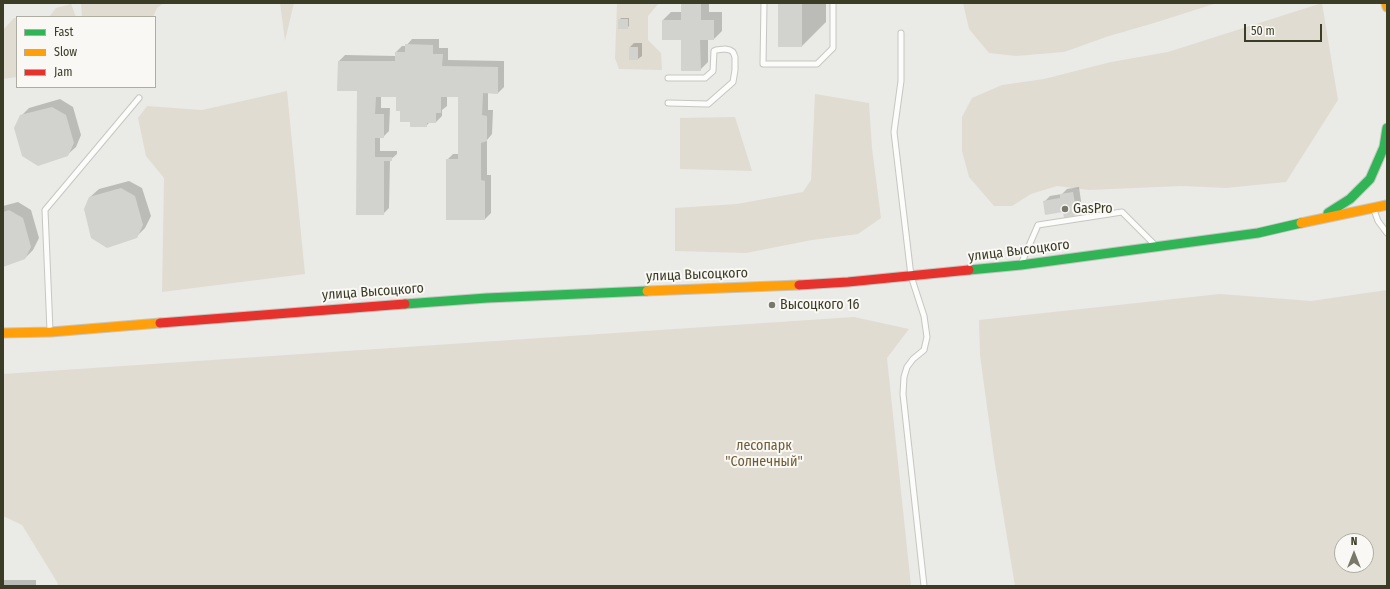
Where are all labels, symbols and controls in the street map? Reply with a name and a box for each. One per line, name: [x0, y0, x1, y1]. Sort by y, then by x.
legend: [16, 16, 156, 88]
scale bar: [1246, 16, 1324, 42]
text: 50 m: [1251, 24, 1275, 38]
text: Fast: [54, 25, 73, 39]
text: Slow: [54, 45, 77, 59]
text: Jam: [54, 65, 72, 79]
place label: GasPro: [1073, 201, 1113, 217]
marker: GasPro: [1060, 204, 1070, 214]
street label: улица Высоцкого: [967, 236, 1071, 266]
street label: улица Высоцкого: [646, 265, 748, 285]
street label: улица Высоцкого: [322, 280, 424, 304]
place label: Высоцкого 16: [780, 297, 859, 313]
marker: Высоцкого 16: [767, 300, 777, 310]
park label: лесопарк "Солнечный": [725, 438, 803, 470]
north arrow: [1334, 533, 1374, 573]
text: N: [1351, 535, 1357, 548]

